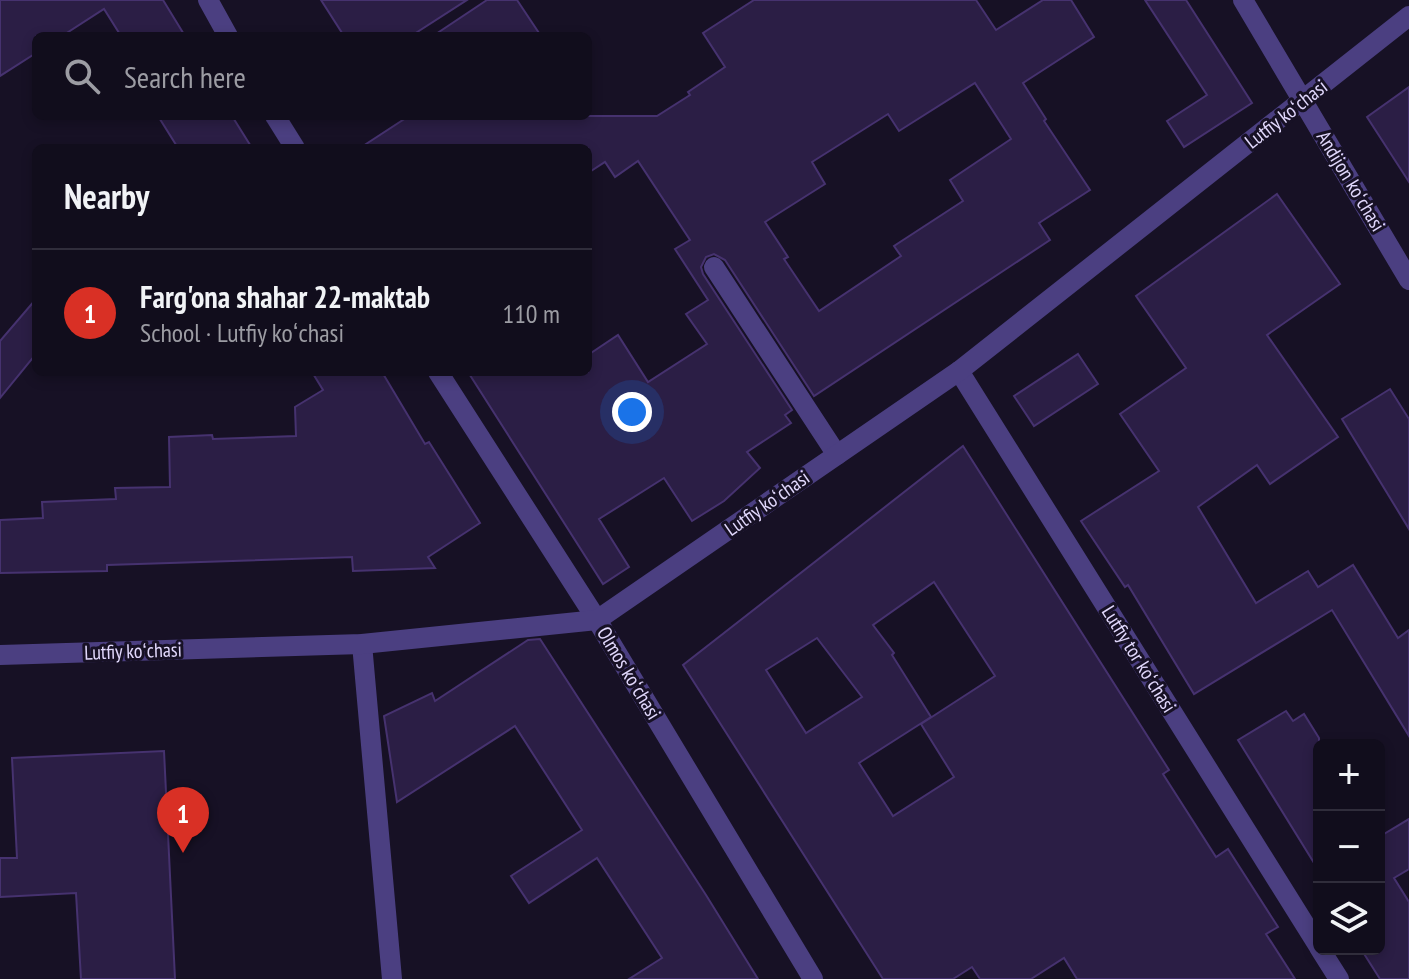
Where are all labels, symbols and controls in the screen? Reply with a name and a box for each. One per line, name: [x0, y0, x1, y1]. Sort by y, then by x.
search box: [32, 32, 592, 120]
icon: search: [60, 54, 104, 98]
text: Search here: [124, 57, 246, 96]
street label: Lutfiy koʻchasi: [1239, 74, 1333, 154]
street label: Andijon koʻchasi: [1311, 126, 1391, 236]
text: Nearby: [64, 174, 149, 218]
text: Farg'ona shahar 22-maktab: [140, 277, 430, 316]
text: 1: [84, 297, 96, 330]
text: 110 m: [502, 297, 560, 330]
text: School · Lutfiy koʻchasi: [140, 316, 344, 349]
your location: [612, 392, 652, 432]
street label: Lutfiy koʻchasi: [719, 464, 815, 542]
street label: Lutfiy tor koʻchasi: [1096, 601, 1182, 717]
street label: Olmos koʻchasi: [591, 622, 667, 724]
street label: Lutfiy koʻchasi: [84, 636, 182, 666]
map controls: [1313, 739, 1385, 955]
button: +: [1313, 739, 1385, 811]
pin: 1: [157, 787, 209, 853]
button: −: [1313, 811, 1385, 883]
button: layers: [1313, 883, 1385, 955]

